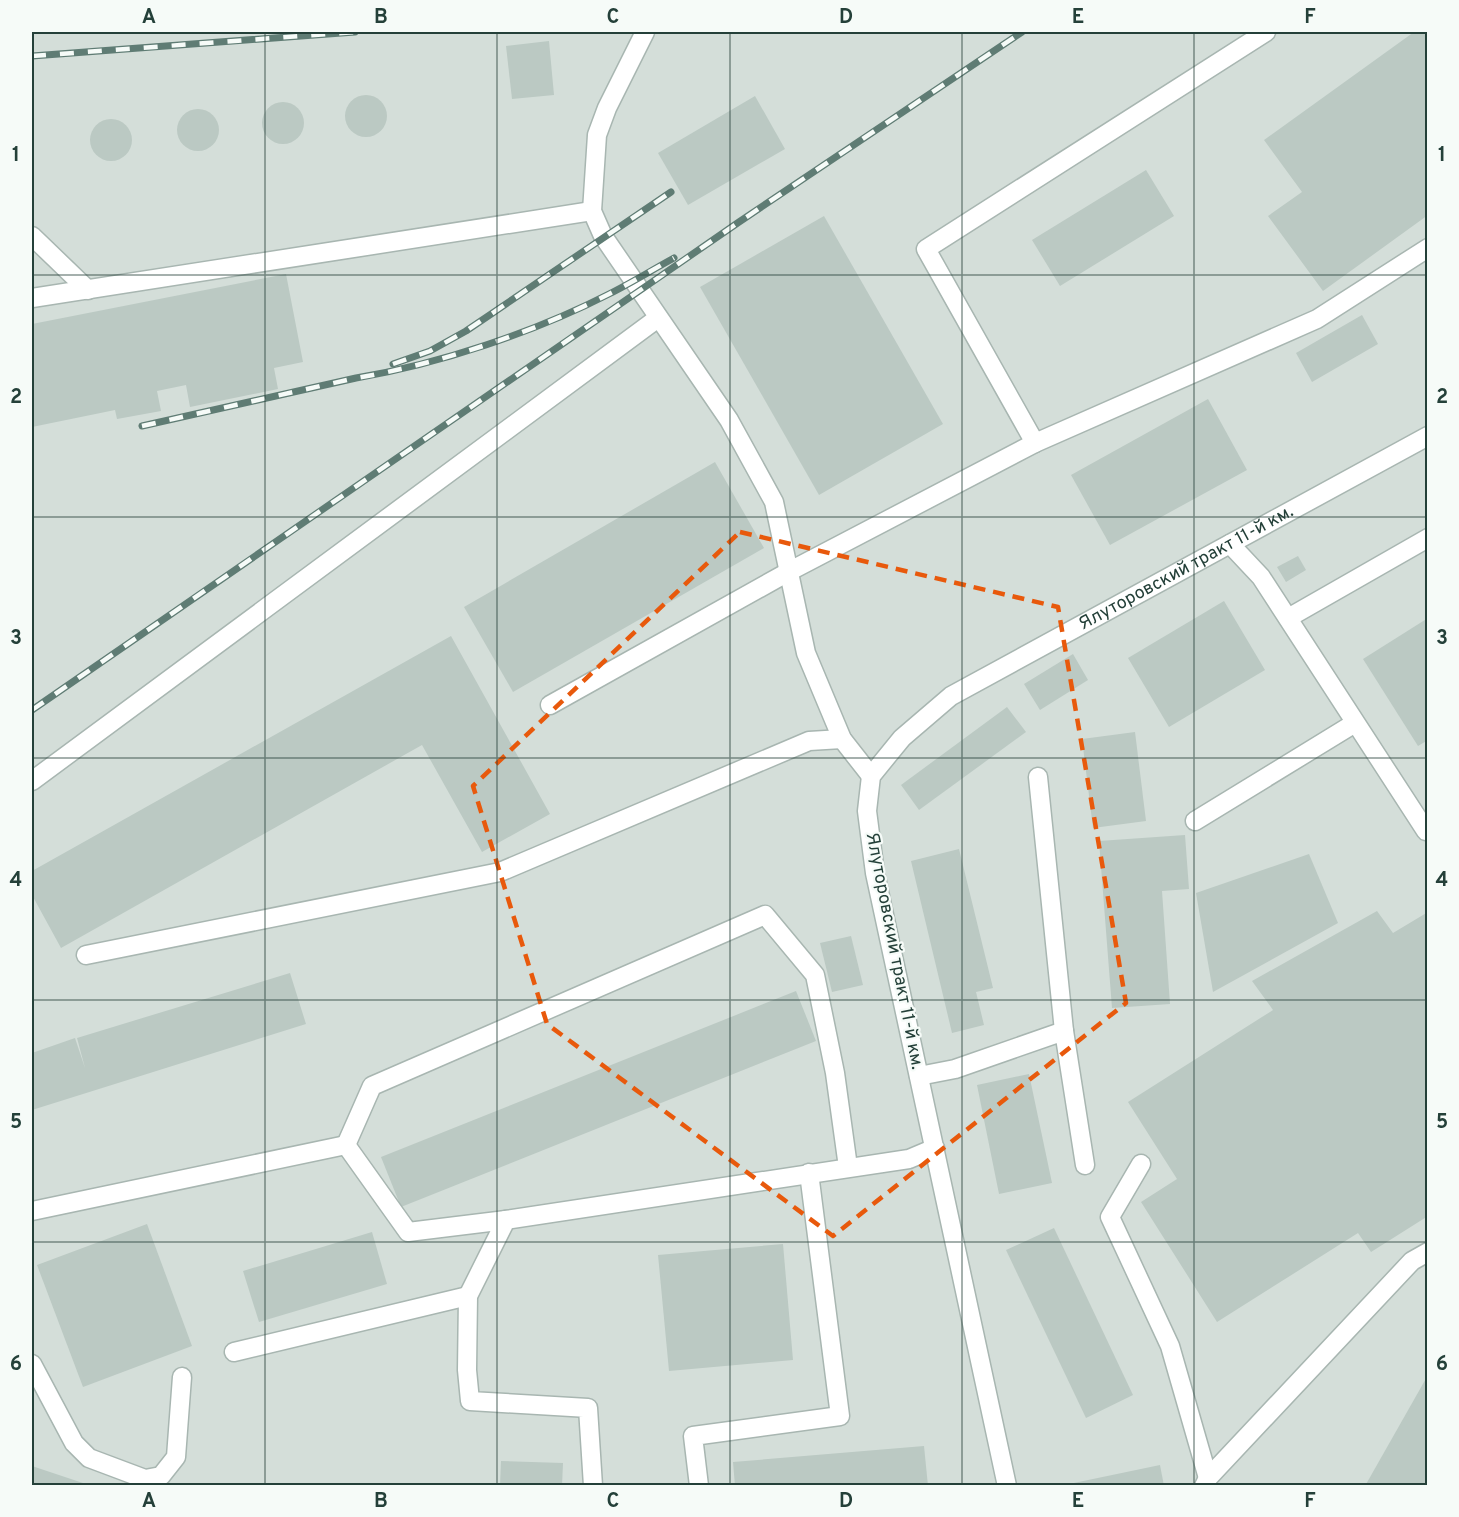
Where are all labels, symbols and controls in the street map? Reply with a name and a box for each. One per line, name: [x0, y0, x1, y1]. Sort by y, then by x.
text: A: [142, 5, 156, 31]
text: B: [374, 5, 388, 31]
text: C: [607, 5, 619, 31]
text: D: [839, 5, 853, 31]
text: E: [1072, 5, 1084, 31]
text: F: [1304, 5, 1316, 31]
text: 1: [12, 143, 20, 169]
text: 1: [1438, 143, 1446, 169]
text: 2: [10, 385, 22, 411]
text: 2: [1436, 385, 1448, 411]
street label: Ялуторовский тракт 11-й км.: [1075, 500, 1297, 636]
text: 3: [10, 626, 22, 652]
text: 3: [1436, 626, 1448, 652]
street label: Ялуторовский тракт 11-й км.: [860, 830, 928, 1072]
text: 4: [10, 868, 22, 894]
text: 4: [1436, 868, 1448, 894]
text: 5: [10, 1110, 22, 1136]
text: 5: [1436, 1110, 1448, 1136]
text: 6: [10, 1352, 22, 1378]
text: 6: [1436, 1352, 1448, 1378]
text: A: [142, 1489, 156, 1515]
text: B: [374, 1489, 388, 1515]
text: C: [607, 1489, 619, 1515]
text: D: [839, 1489, 853, 1515]
text: E: [1072, 1489, 1084, 1515]
text: F: [1304, 1489, 1316, 1515]

